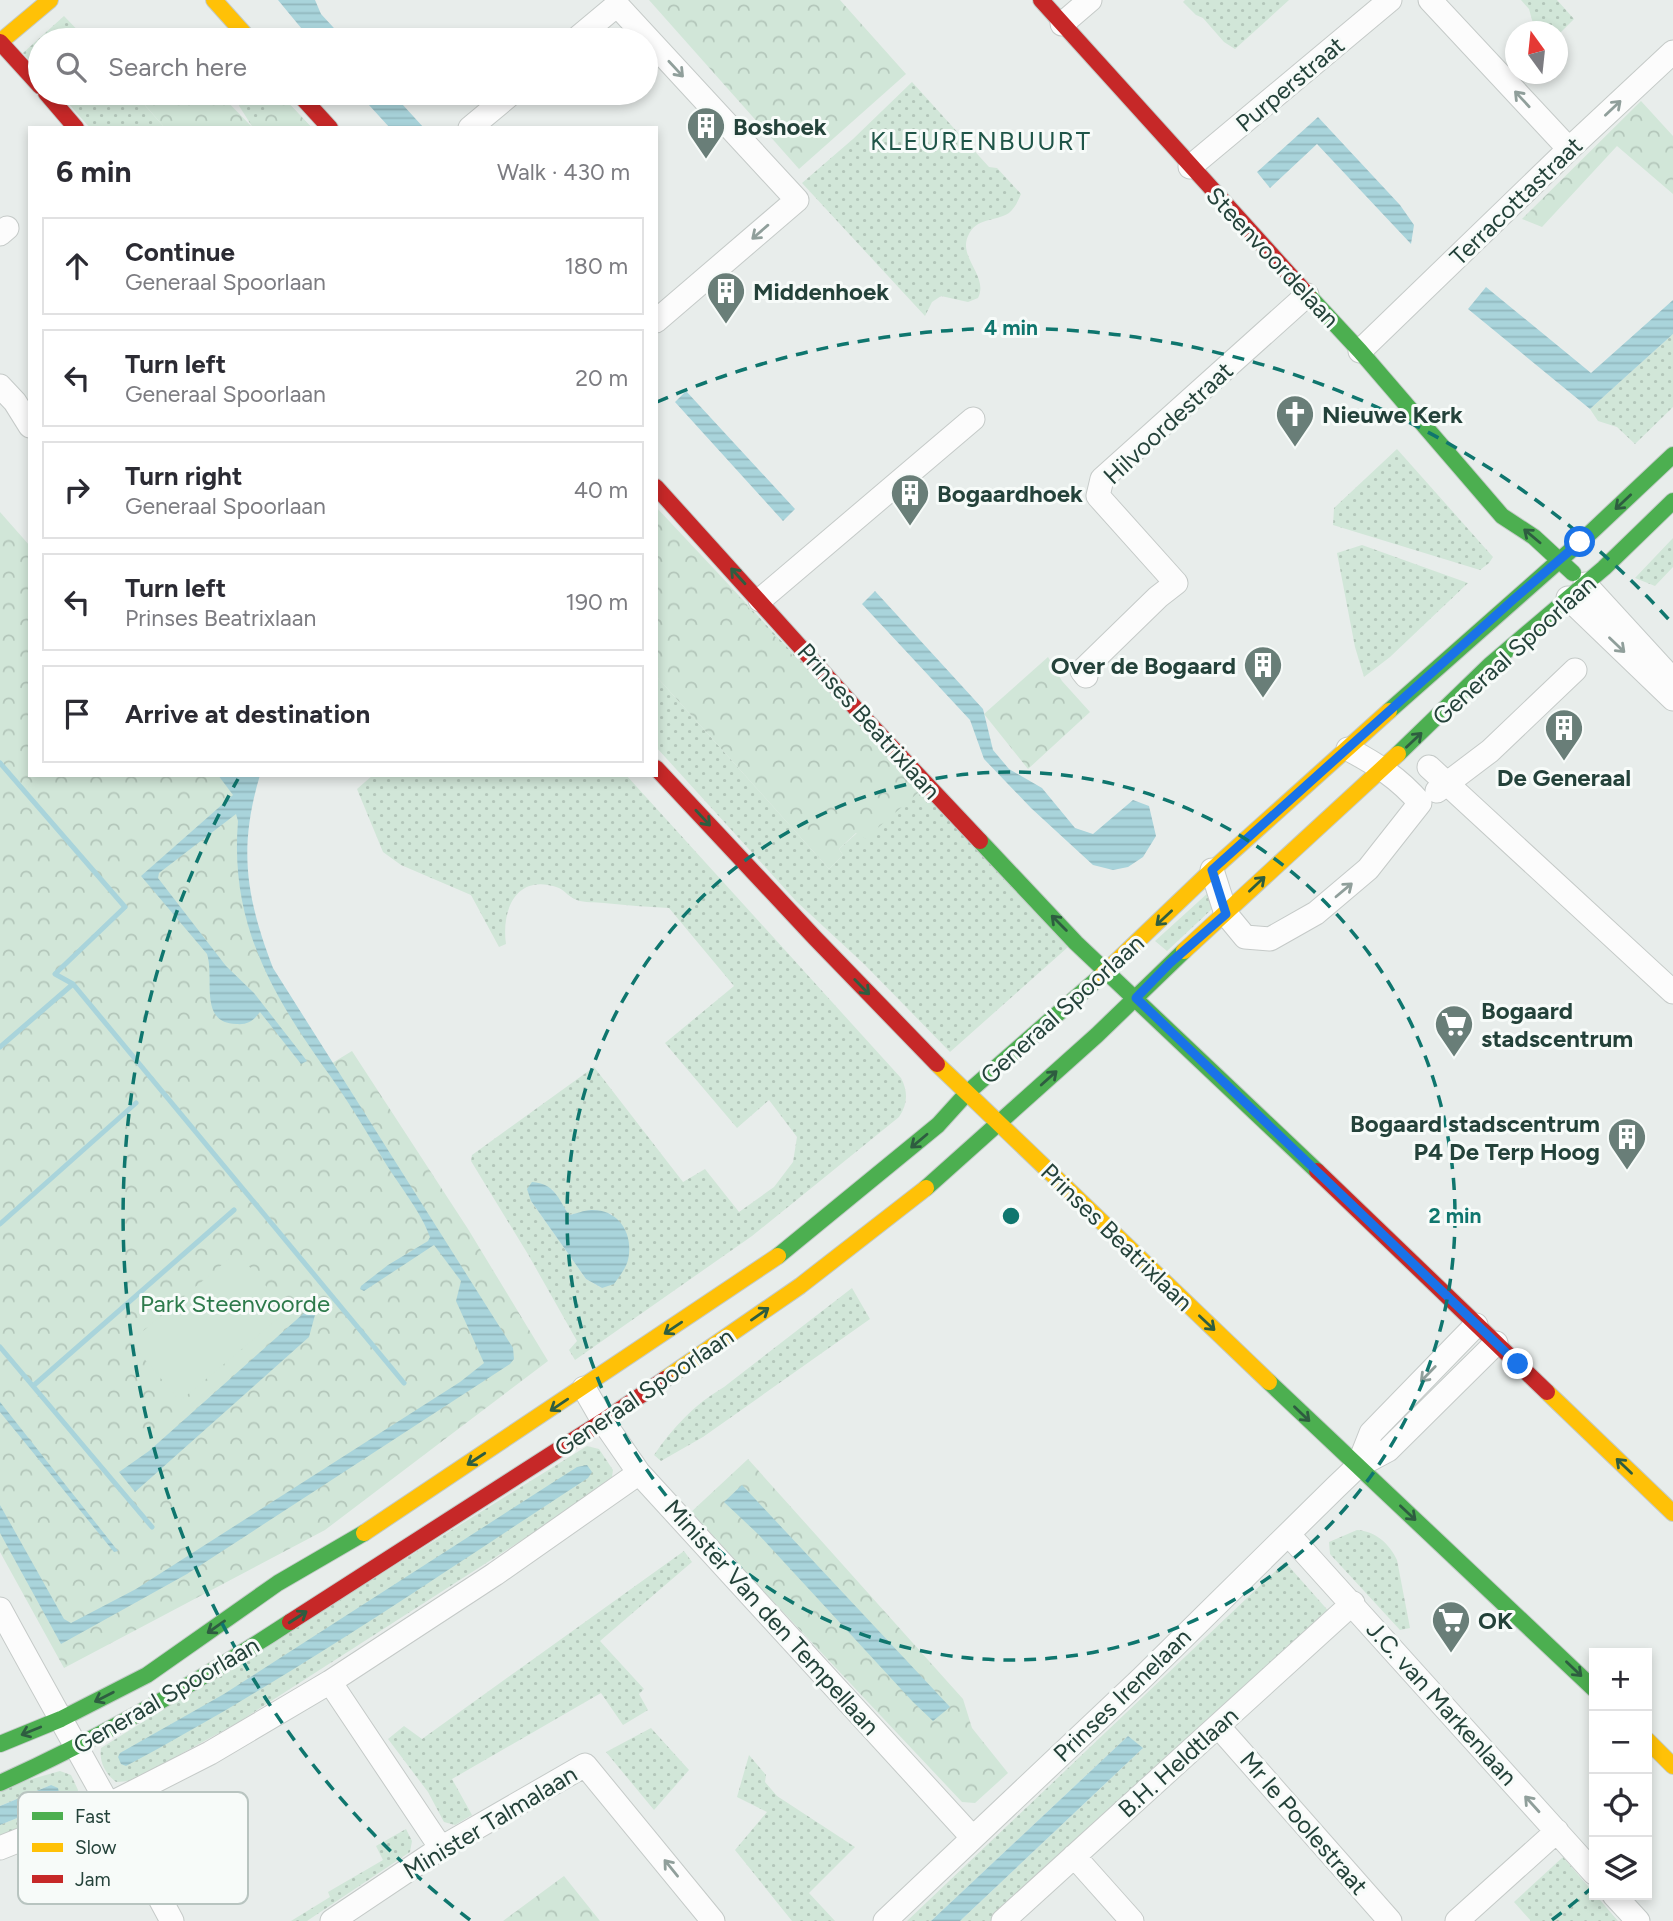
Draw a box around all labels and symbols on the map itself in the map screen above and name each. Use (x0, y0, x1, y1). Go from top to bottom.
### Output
north arrow (1505, 21, 1568, 84)
street label: Purperstraat (1230, 30, 1350, 138)
one-way arrow (668, 60, 684, 78)
one-way arrow (1514, 90, 1530, 108)
one-way arrow (1604, 99, 1621, 116)
building icon: Boshoek (685, 105, 727, 160)
place label: Boshoek (733, 112, 827, 141)
district label: KLEURENBUURT (870, 125, 1092, 157)
street label: Terracottastraat (1444, 131, 1588, 271)
street label: Steenvoordelaan (1200, 181, 1346, 333)
one-way arrow (752, 224, 770, 240)
building icon: Middenhoek (705, 270, 747, 325)
place label: Middenhoek (753, 277, 889, 306)
text: 4 min (984, 315, 1038, 340)
street label: Hilvoordestraat (1097, 356, 1239, 490)
church icon: Nieuwe Kerk (1274, 393, 1316, 448)
place label: Nieuwe Kerk (1322, 400, 1463, 429)
building icon: Bogaardhoek (889, 472, 931, 527)
place label: Bogaardhoek (937, 479, 1083, 508)
one-way arrow (1615, 493, 1632, 510)
route start (1564, 526, 1595, 557)
one-way arrow (1524, 528, 1542, 544)
one-way arrow (730, 567, 746, 585)
street label: Generaal Spoorlaan (1426, 569, 1602, 731)
street label: Prinses Beatrixlaan (791, 637, 947, 805)
one-way arrow (1608, 637, 1625, 654)
building icon: Over de Bogaard (1242, 644, 1284, 699)
place label: Over de Bogaard (1051, 651, 1236, 680)
building icon: De Generaal (1543, 707, 1585, 762)
one-way arrow (1405, 732, 1423, 748)
place label: De Generaal (1497, 763, 1631, 792)
one-way arrow (694, 809, 711, 826)
one-way arrow (1248, 877, 1266, 893)
one-way arrow (1334, 882, 1352, 898)
one-way arrow (1155, 910, 1173, 926)
one-way arrow (1050, 915, 1067, 932)
street label: Generaal Spoorlaan (974, 928, 1150, 1090)
one-way arrow (854, 978, 871, 995)
place label: Bogaard stadscentrum (1481, 996, 1633, 1053)
supermarket icon: Bogaard stadscentrum (1433, 1003, 1475, 1058)
one-way arrow (1040, 1070, 1058, 1086)
place label: Bogaard stadscentrum P4 De Terp Hoog (1350, 1109, 1600, 1166)
building icon: Bogaard stadscentrum P4 De Terp Hoog (1606, 1116, 1648, 1171)
one-way arrow (910, 1133, 928, 1149)
street label: Prinses Beatrixlaan (1035, 1157, 1199, 1317)
text: 2 min (1429, 1203, 1481, 1228)
centre of rings (999, 1204, 1023, 1228)
park label: Park Steenvoorde (140, 1289, 330, 1318)
one-way arrow (750, 1307, 769, 1321)
one-way arrow (1198, 1314, 1215, 1331)
one-way arrow (664, 1320, 683, 1335)
street label: Generaal Spoorlaan (549, 1321, 739, 1463)
route end (1502, 1348, 1533, 1379)
one-way arrow (1420, 1365, 1437, 1382)
one-way arrow (550, 1398, 569, 1412)
one-way arrow (1294, 1405, 1311, 1422)
one-way arrow (467, 1453, 487, 1467)
one-way arrow (1616, 1457, 1633, 1474)
street label: Minister Van den Tempellaan (659, 1493, 885, 1741)
one-way arrow (1399, 1505, 1417, 1521)
supermarket icon: OK (1430, 1599, 1472, 1654)
place label: OK (1478, 1606, 1513, 1635)
one-way arrow (288, 1610, 307, 1624)
street label: J.C. van Markenlaan (1361, 1615, 1523, 1791)
one-way arrow (207, 1620, 226, 1634)
street label: Prinses Irenelaan (1047, 1622, 1197, 1768)
street label: Generaal Spoorlaan (68, 1630, 264, 1760)
one-way arrow (1565, 1660, 1582, 1677)
one-way arrow (94, 1691, 115, 1705)
street label: B.H. Heldtlaan (1112, 1701, 1244, 1823)
one-way arrow (20, 1726, 42, 1739)
street label: Mr le Poolestraat (1234, 1745, 1374, 1901)
street label: Minister Talmalaan (398, 1759, 582, 1885)
legend (18, 1792, 248, 1904)
one-way arrow (1524, 1795, 1540, 1813)
text: Fast (75, 1805, 111, 1828)
text: Slow (75, 1836, 117, 1859)
one-way arrow (663, 1859, 678, 1877)
text: Jam (75, 1868, 111, 1891)

